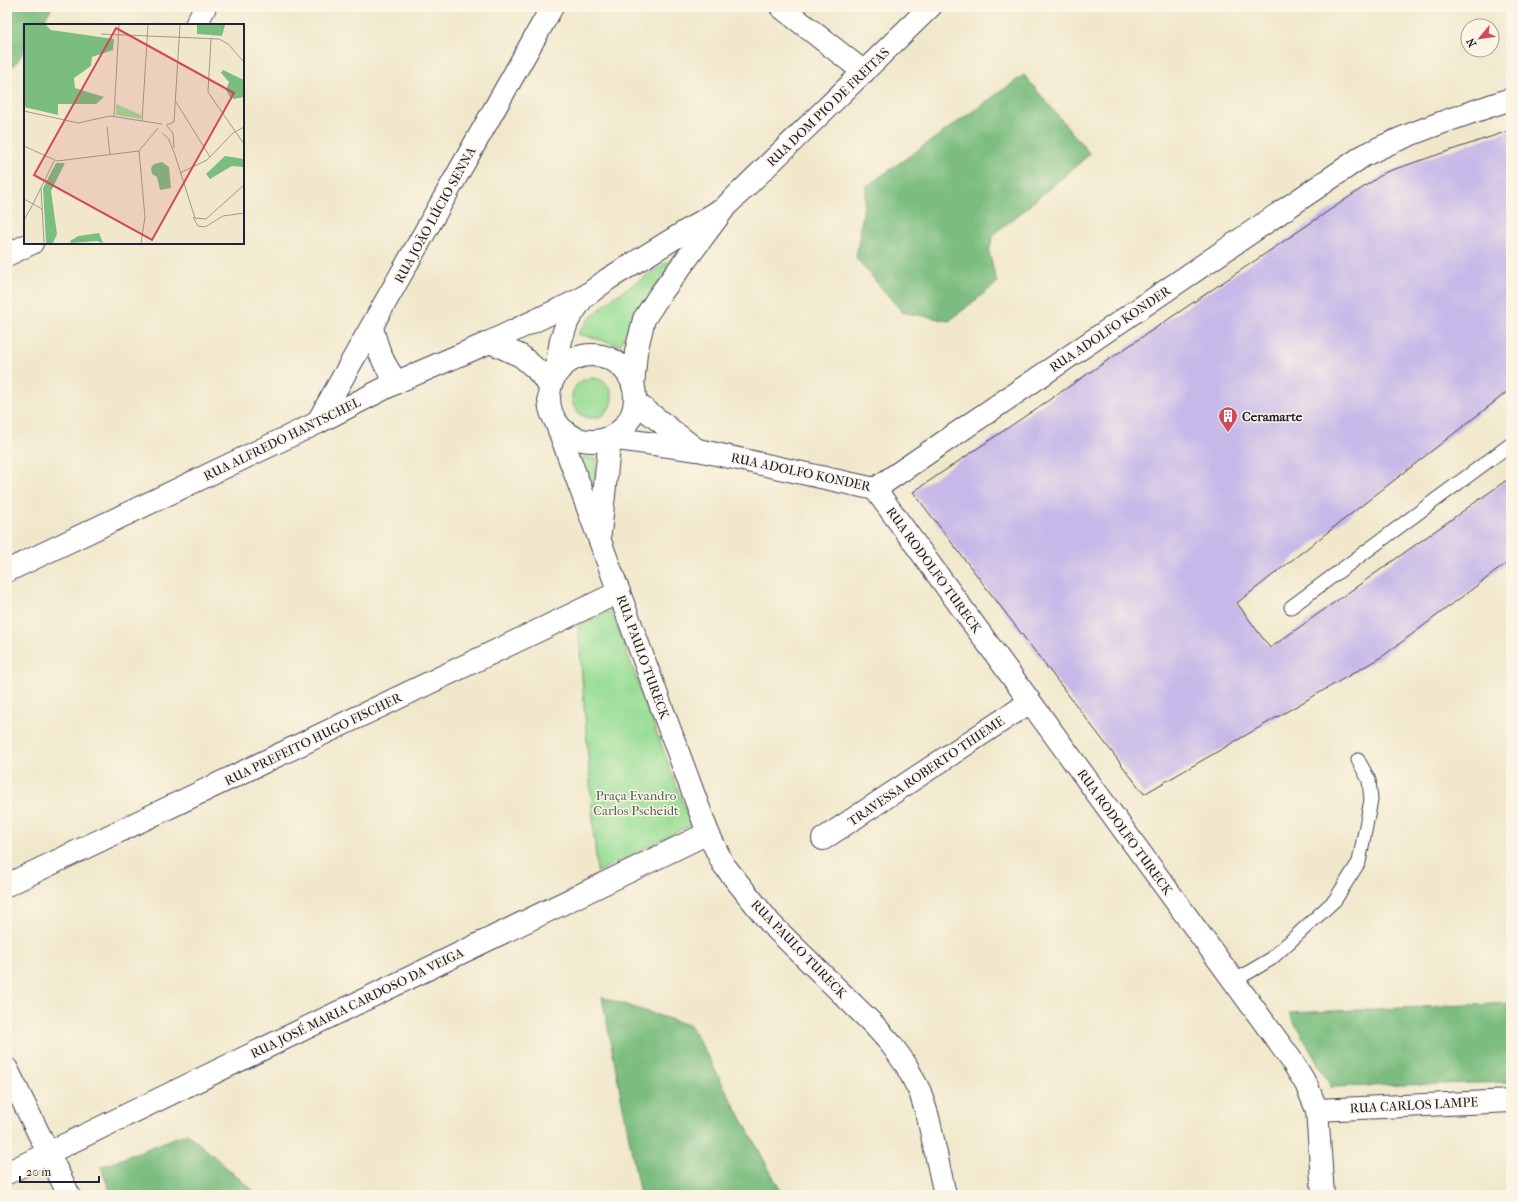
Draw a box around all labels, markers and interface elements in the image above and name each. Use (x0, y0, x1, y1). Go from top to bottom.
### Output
north arrow (1460, 18, 1500, 58)
inset map (24, 24, 244, 244)
text: N (1464, 35, 1479, 49)
street label: RUA DOM PIO DE FREITAS (764, 44, 892, 169)
street label: RUA JOÃO LÚCIO SENNA (391, 144, 479, 286)
street label: RUA ADOLFO KONDER (1047, 283, 1174, 375)
street label: RUA ALFREDO HANTSCHEL (201, 394, 363, 484)
building icon: Ceramarte (1217, 405, 1239, 433)
place label: Ceramarte (1242, 409, 1303, 424)
street label: RUA ADOLFO KONDER (730, 450, 873, 494)
street label: RUA RODOLFO TURECK (883, 504, 985, 636)
street label: RUA PAULO TURECK (614, 593, 673, 722)
street label: RUA PREFEITO HUGO FISCHER (222, 689, 404, 788)
street label: TRAVESSA ROBERTO THIEME (845, 713, 1007, 829)
street label: RUA RODOLFO TURECK (1074, 766, 1176, 898)
park label: Praça Evandro Carlos Pscheidt (593, 788, 679, 818)
street label: RUA PAULO TURECK (748, 897, 850, 1002)
street label: RUA JOSÉ MARIA CARDOSO DA VEIGA (248, 944, 467, 1061)
street label: RUA CARLOS LAMPE (1349, 1094, 1479, 1116)
scale bar (20, 1158, 99, 1184)
text: 20 m (26, 1165, 51, 1179)

